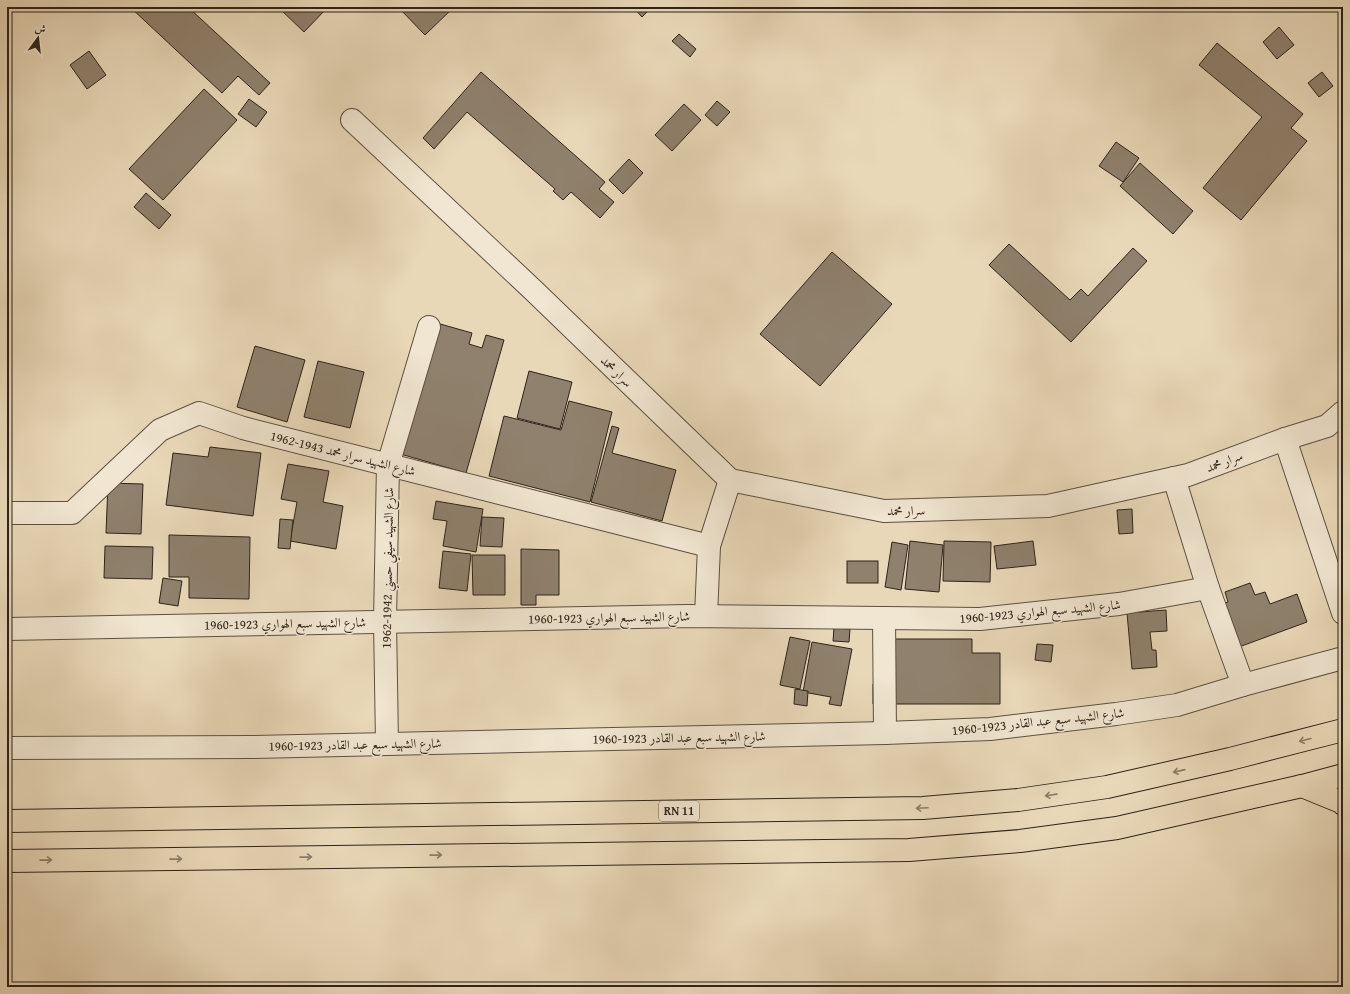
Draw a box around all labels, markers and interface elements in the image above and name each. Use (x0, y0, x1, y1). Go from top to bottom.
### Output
north arrow (18, 18, 58, 58)
text: ش (33, 19, 48, 38)
street label: سرار محمد (596, 351, 637, 391)
street label: شارع الشهيد سرار محمد 1943-1962 (268, 426, 418, 483)
street label: سرار محمد (1203, 446, 1245, 477)
street label: شارع الشهيد سيفي حسني 1942-1962 (377, 487, 402, 649)
street label: سرار محمد (887, 501, 925, 520)
street label: شارع الشهيد سبع الهواري 1923-1960 (958, 595, 1122, 631)
street label: شارع الشهيد سبع الهواري 1923-1960 (528, 607, 690, 631)
street label: شارع الشهيد سبع الهواري 1923-1960 (204, 613, 366, 637)
street label: شارع الشهيد سبع عبد القادر 1923-1960 (951, 703, 1126, 743)
street label: شارع الشهيد سبع عبد القادر 1923-1960 (592, 726, 766, 752)
street label: شارع الشهيد سبع عبد القادر 1923-1960 (268, 733, 442, 759)
one-way arrow (1299, 737, 1312, 744)
one-way arrow (1173, 767, 1186, 775)
one-way arrow (1045, 791, 1058, 799)
road number: RN 11 (659, 801, 699, 821)
one-way arrow (916, 804, 929, 811)
one-way arrow (429, 852, 442, 859)
one-way arrow (299, 853, 312, 861)
one-way arrow (169, 855, 182, 863)
one-way arrow (39, 856, 52, 864)

